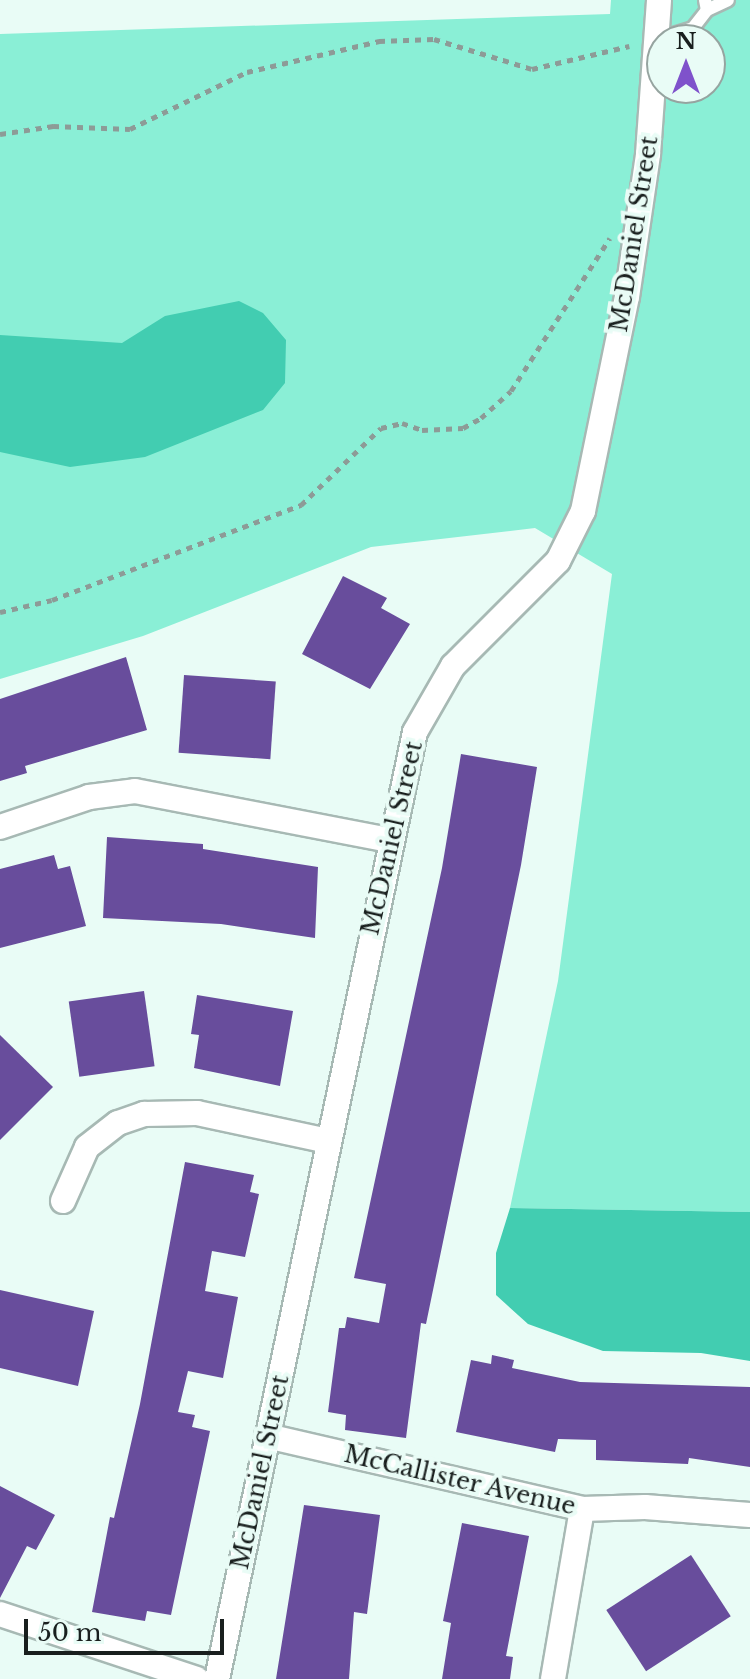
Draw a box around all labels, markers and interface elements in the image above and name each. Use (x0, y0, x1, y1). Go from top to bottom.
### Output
north arrow (646, 24, 726, 104)
text: N (676, 28, 696, 55)
street label: McDaniel Street (604, 134, 664, 334)
street label: McDaniel Street (356, 738, 428, 938)
street label: McDaniel Street (225, 1372, 295, 1572)
street label: McCallister Avenue (341, 1439, 579, 1521)
scale bar (28, 1603, 228, 1653)
text: 50 m (38, 1618, 101, 1647)

